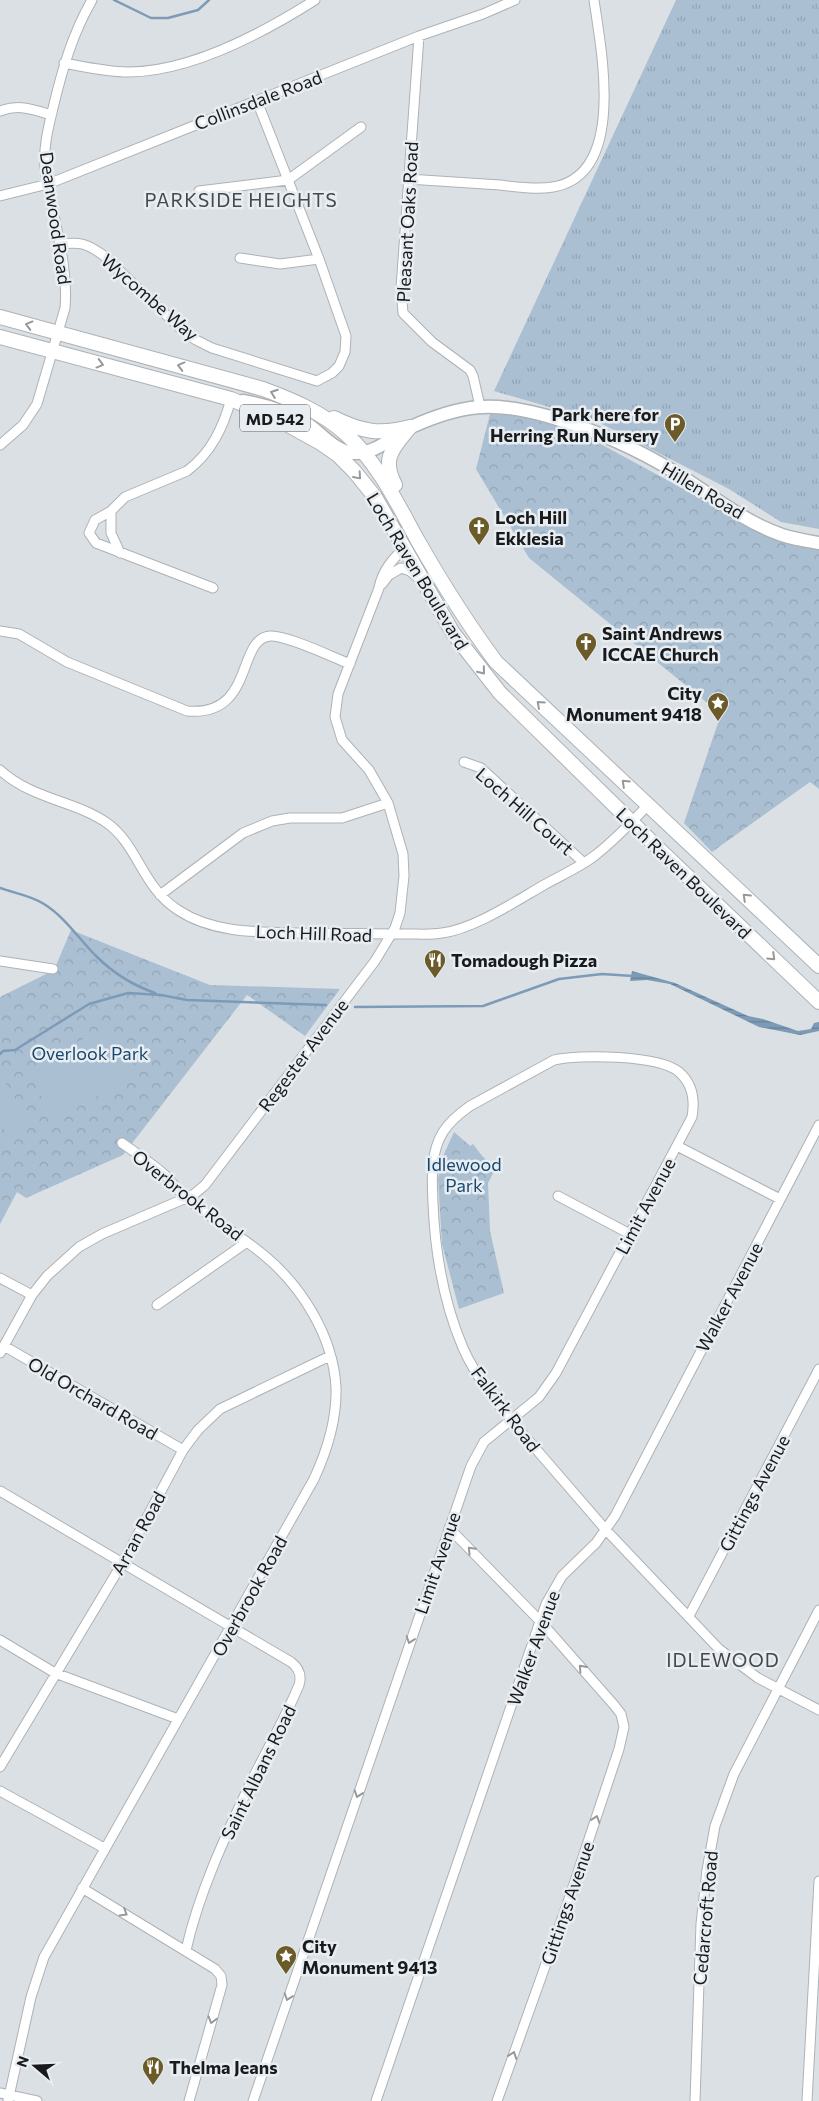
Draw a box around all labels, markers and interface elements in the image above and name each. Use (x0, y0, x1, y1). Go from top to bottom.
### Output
street label: Collinsdale Road (191, 66, 325, 134)
street label: Pleasant Oaks Road (392, 141, 422, 303)
street label: Deanwood Road (36, 150, 76, 286)
district label: PARKSIDE HEIGHTS (144, 188, 338, 211)
street label: Wycombe Way (97, 249, 203, 345)
one-way arrow (26, 321, 34, 331)
one-way arrow (96, 358, 104, 369)
one-way arrow (176, 361, 185, 372)
one-way arrow (270, 389, 279, 399)
place label: Park here for Herring Run Nursery (490, 403, 660, 446)
road number: MD 542 (240, 404, 310, 432)
parking icon: Park here for Herring Run Nursery (663, 412, 687, 443)
street label: Hillen Road (658, 457, 748, 523)
one-way arrow (352, 470, 361, 479)
street label: Loch Raven Boulevard (362, 489, 474, 653)
place label: Loch Hill Ekklesia (495, 506, 567, 549)
church icon: Loch Hill Ekklesia (467, 515, 491, 546)
place label: Saint Andrews ICCAE Church (602, 622, 722, 665)
church icon: Saint Andrews ICCAE Church (574, 631, 598, 662)
one-way arrow (476, 665, 484, 674)
place label: City Monument 9418 (566, 682, 702, 725)
place icon: City Monument 9418 (706, 691, 730, 722)
one-way arrow (537, 701, 546, 710)
street label: Loch Hill Court (472, 763, 578, 859)
one-way arrow (622, 780, 631, 789)
street label: Loch Raven Boulevard (612, 803, 756, 943)
one-way arrow (742, 894, 751, 903)
street label: Loch Hill Road (255, 920, 373, 946)
restaurant icon: Tomadough Pizza (423, 948, 447, 979)
place label: Tomadough Pizza (451, 949, 597, 971)
one-way arrow (766, 951, 775, 960)
street label: Regester Avenue (253, 994, 353, 1116)
park label: Overlook Park (31, 1042, 149, 1064)
street label: Overbrook Road (128, 1145, 248, 1245)
park label: Idlewood Park (426, 1153, 502, 1196)
street label: Limit Avenue (610, 1154, 680, 1258)
street label: Walker Avenue (691, 1238, 767, 1356)
street label: Old Orchard Road (24, 1352, 162, 1444)
street label: Falkirk Road (467, 1362, 545, 1456)
street label: Gittings Avenue (714, 1431, 794, 1555)
street label: Arran Road (106, 1488, 170, 1578)
street label: Limit Avenue (409, 1509, 465, 1617)
street label: Overbrook Road (207, 1532, 291, 1660)
one-way arrow (468, 1546, 477, 1555)
street label: Walker Avenue (502, 1587, 564, 1709)
one-way arrow (406, 1635, 416, 1644)
district label: IDLEWOOD (666, 1648, 780, 1671)
one-way arrow (579, 1665, 588, 1674)
street label: Saint Albans Road (216, 1701, 300, 1843)
one-way arrow (354, 1789, 364, 1797)
one-way arrow (590, 1816, 600, 1824)
street label: Gittings Avenue (536, 1838, 598, 1968)
street label: Cedarcroft Road (688, 1850, 722, 1986)
one-way arrow (118, 1906, 127, 1916)
place label: City Monument 9413 (302, 1935, 438, 1978)
place icon: City Monument 9413 (274, 1944, 298, 1975)
one-way arrow (284, 1992, 294, 2001)
one-way arrow (208, 2016, 218, 2024)
north arrow (10, 2041, 60, 2091)
one-way arrow (507, 2051, 517, 2060)
text: N (12, 2054, 32, 2069)
restaurant icon: Thelma Jeans (141, 2055, 165, 2086)
place label: Thelma Jeans (169, 2056, 278, 2078)

